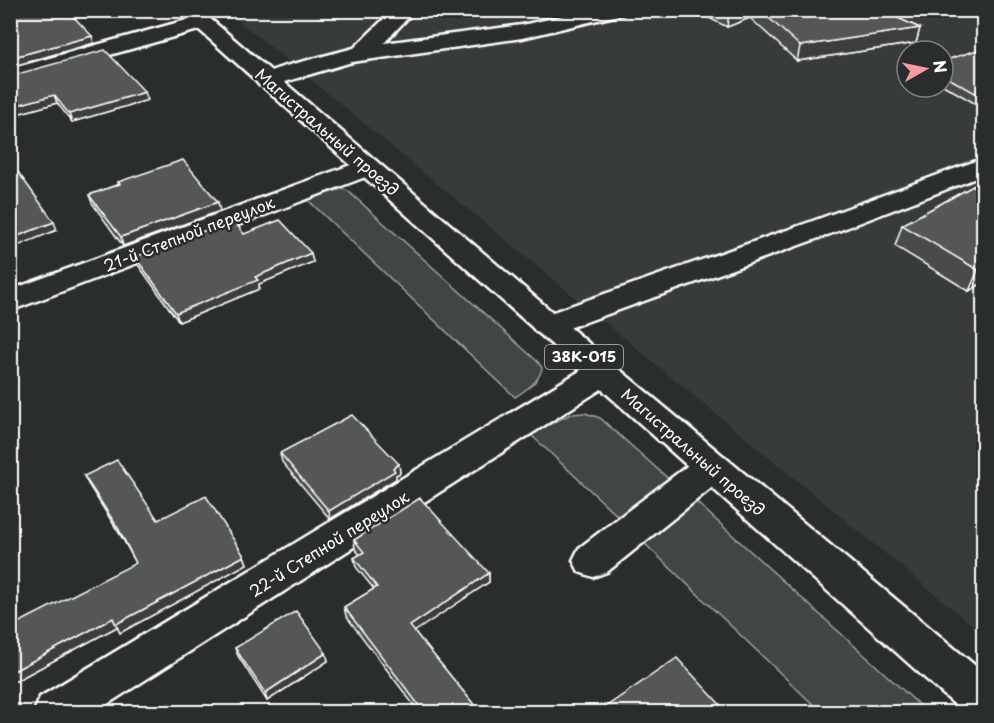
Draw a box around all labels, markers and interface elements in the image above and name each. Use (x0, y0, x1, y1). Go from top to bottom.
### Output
north arrow (895, 39, 955, 99)
text: N (928, 58, 954, 75)
street label: Магистральный проезд (250, 62, 405, 201)
street label: 21-й Степной переулок (100, 189, 278, 277)
road number: 38К-015 (545, 345, 623, 369)
street label: Магистральный проезд (616, 382, 771, 521)
street label: 22-й Степной переулок (244, 484, 413, 602)

